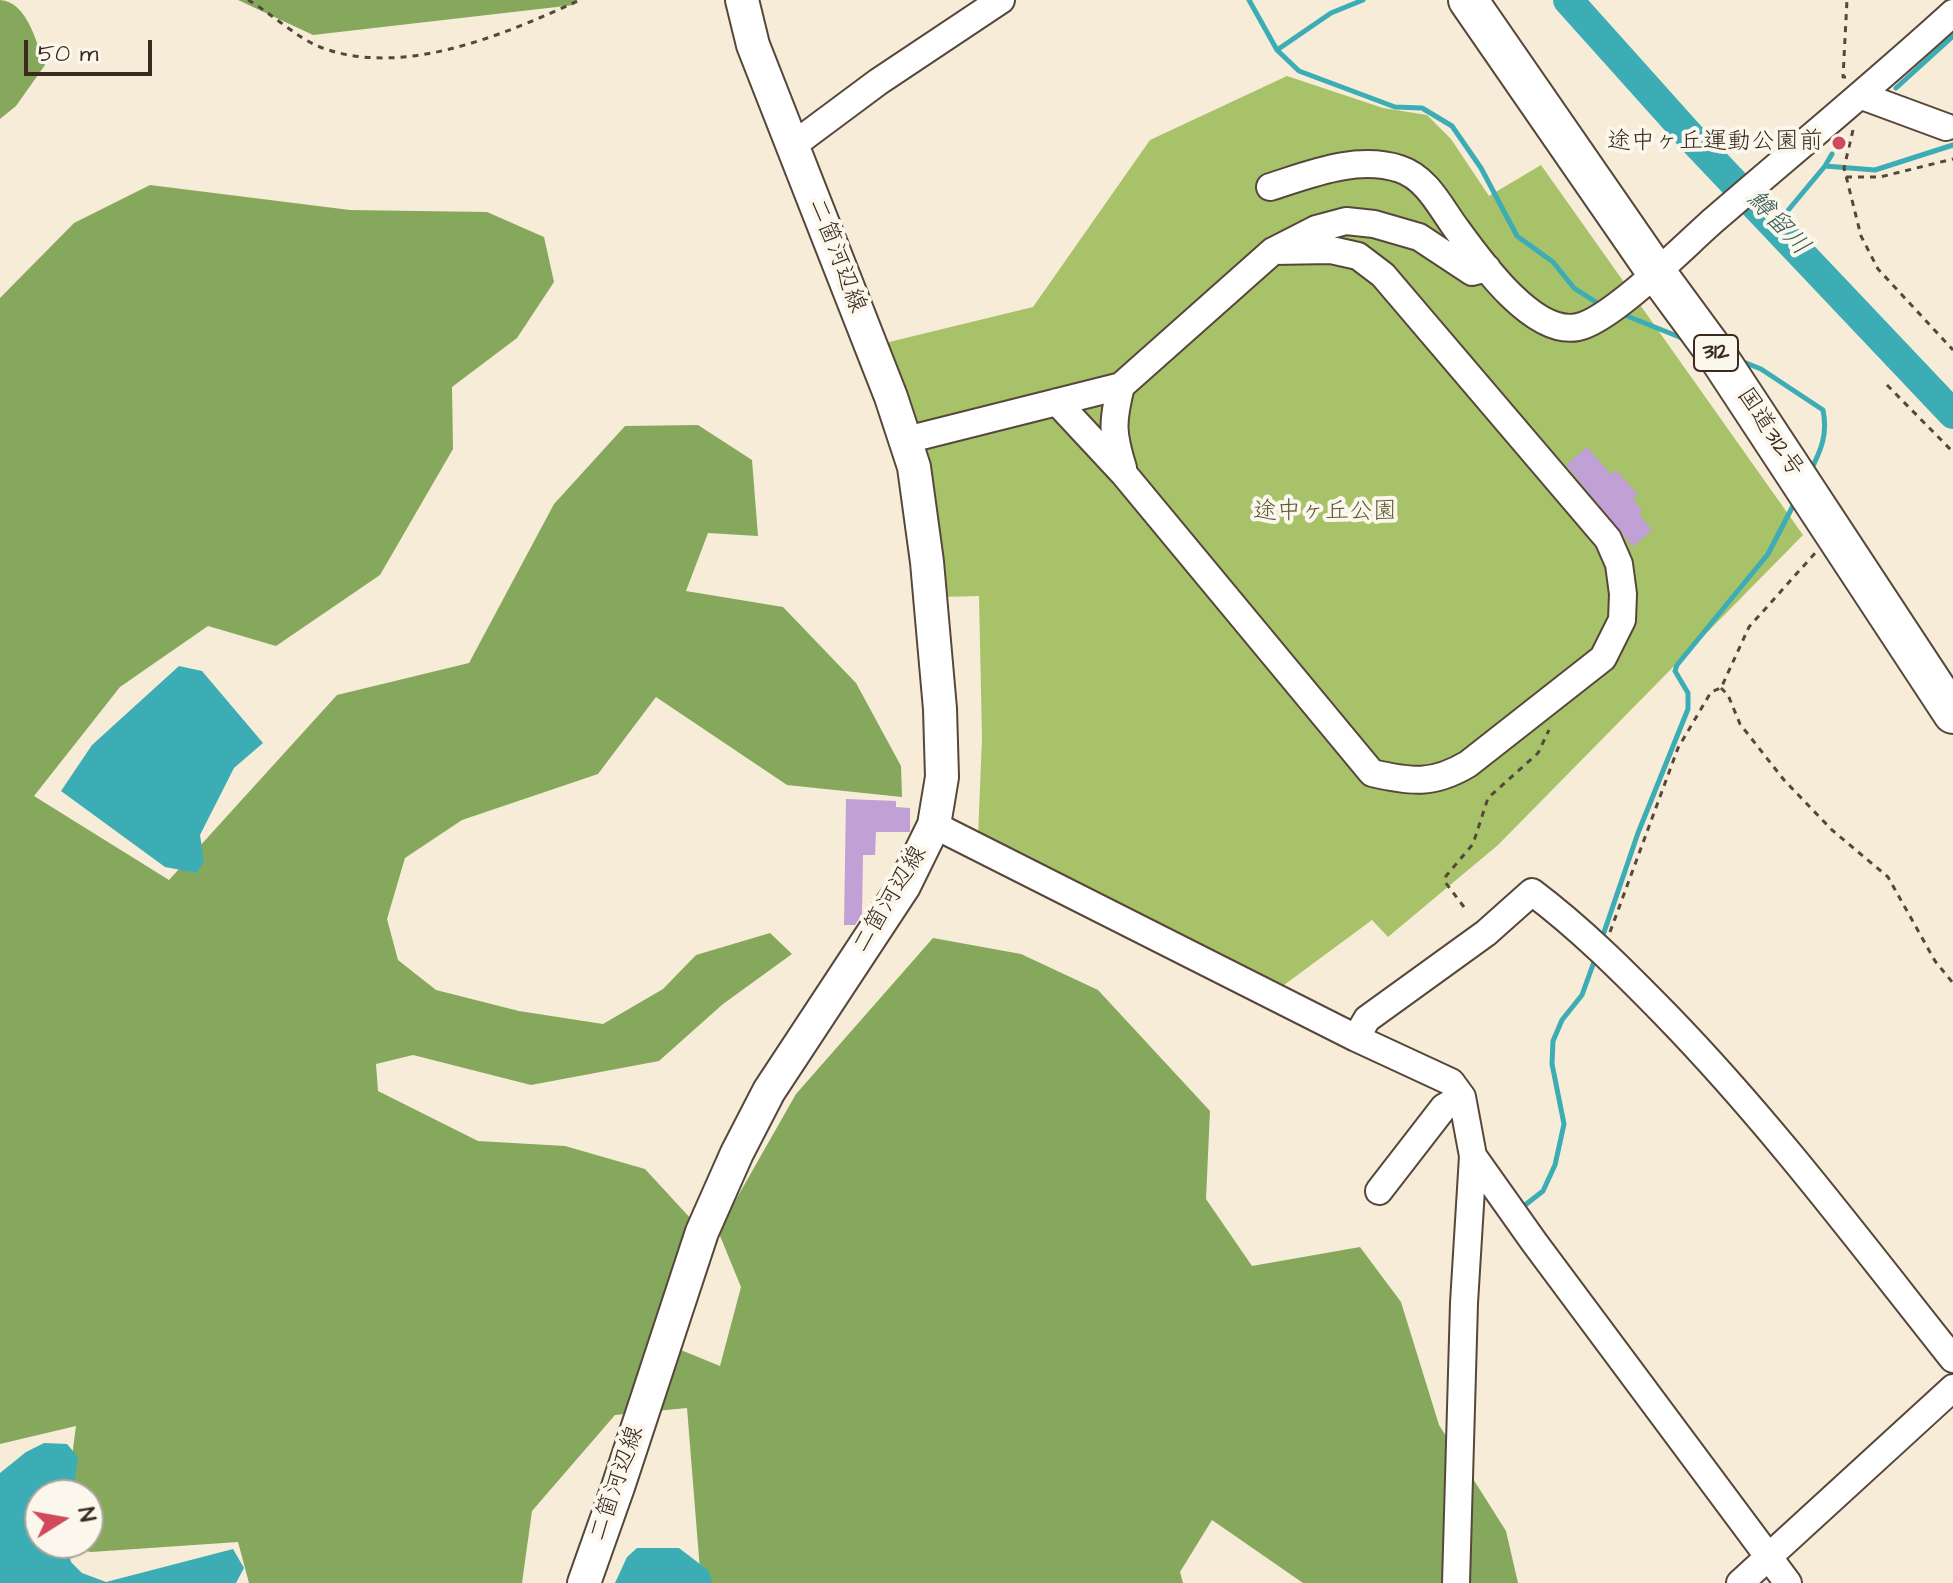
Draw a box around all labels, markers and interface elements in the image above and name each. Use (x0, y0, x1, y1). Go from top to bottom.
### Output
scale bar (28, 24, 156, 74)
text: 50 m (38, 37, 98, 71)
place label: 途中ヶ丘運動公園前 (1607, 129, 1823, 157)
marker: 途中ヶ丘運動公園前 (1830, 134, 1848, 152)
water label: 鱒留川 (1739, 185, 1815, 263)
street label: 二箇河辺線 (801, 195, 871, 317)
road number: 312 (1694, 335, 1738, 371)
street label: 国道312号 (1729, 383, 1809, 483)
park label: 途中ヶ丘公園 (1253, 499, 1397, 527)
street label: 二箇河辺線 (848, 841, 934, 959)
street label: 二箇河辺線 (585, 1423, 651, 1545)
north arrow (24, 1479, 104, 1559)
text: N (70, 1505, 103, 1524)

